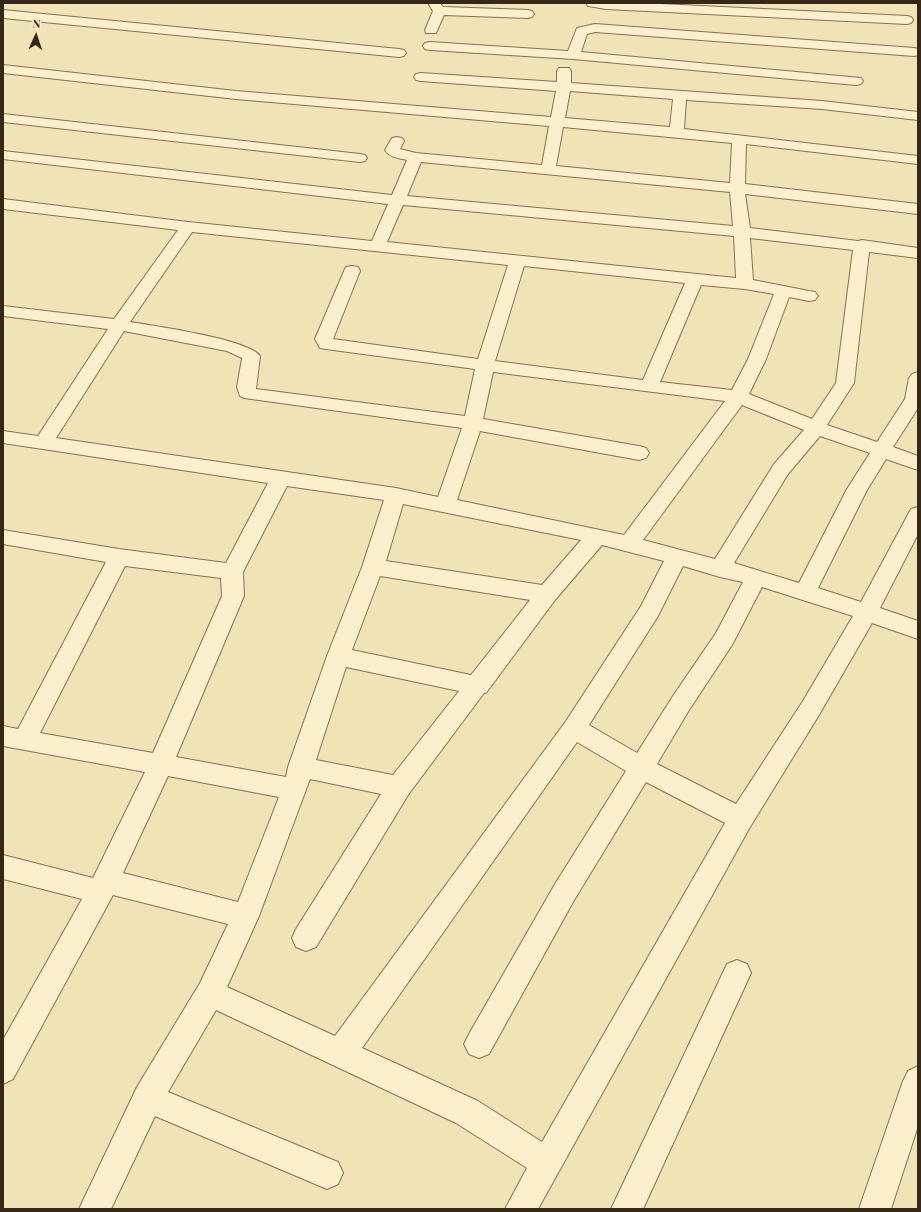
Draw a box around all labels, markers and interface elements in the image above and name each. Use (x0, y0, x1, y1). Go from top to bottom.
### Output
north arrow (16, 16, 56, 56)
text: N (32, 16, 41, 31)

